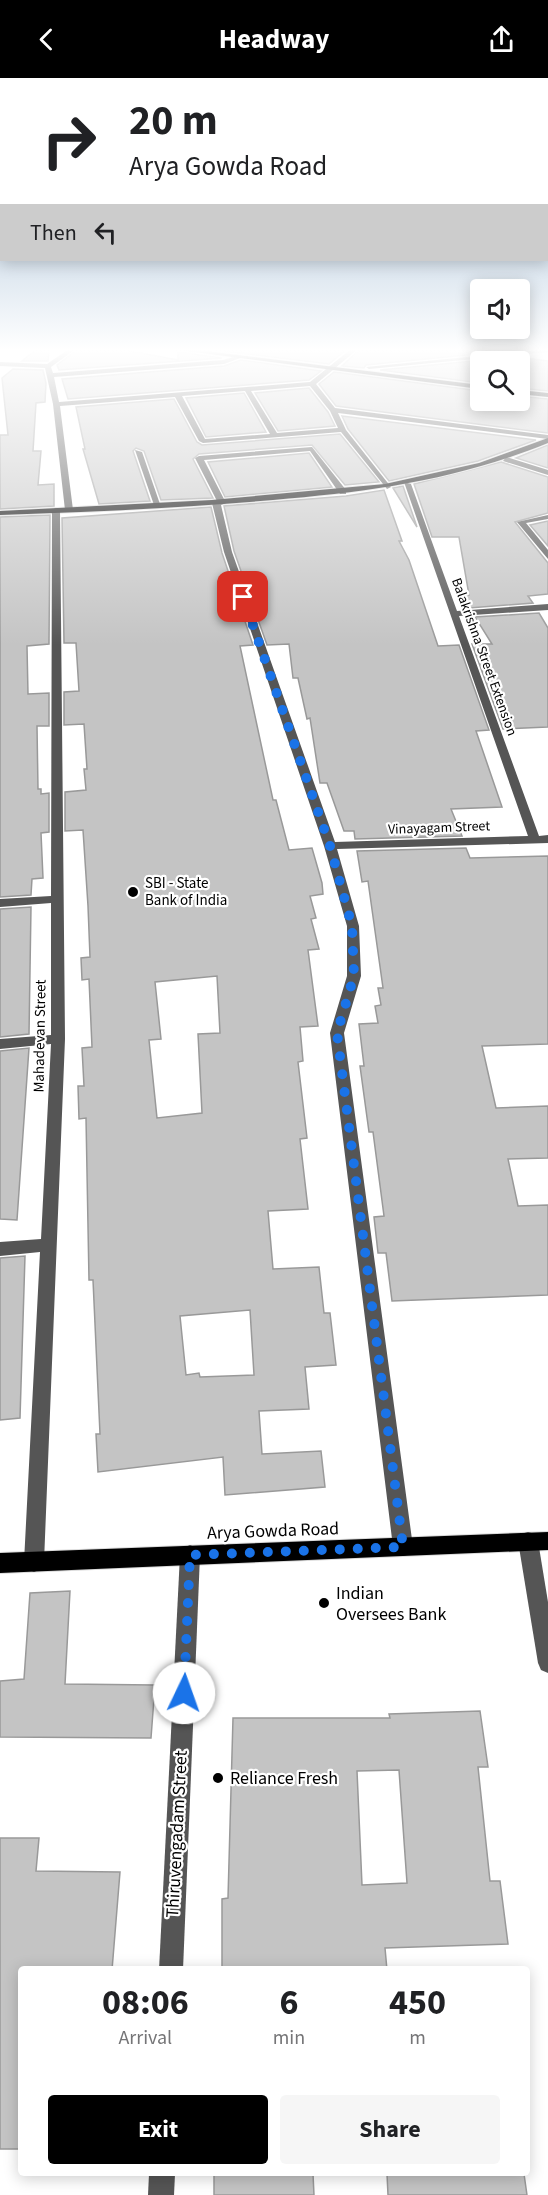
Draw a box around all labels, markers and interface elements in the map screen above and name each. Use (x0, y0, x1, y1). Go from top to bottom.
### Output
text: Headway (219, 20, 329, 59)
icon: back (30, 23, 63, 56)
icon: share (485, 23, 518, 56)
text: 20 m (129, 91, 218, 151)
icon: right (30, 102, 108, 180)
text: Arya Gowda Road (129, 147, 327, 186)
icon: left (89, 216, 122, 249)
text: Then (30, 217, 77, 249)
map controls (470, 279, 530, 411)
button: sound (470, 279, 530, 339)
button: search (470, 351, 530, 411)
pin (217, 571, 268, 622)
street label: Balakrishna Street Extension (446, 575, 522, 739)
icon: arrive (226, 580, 259, 613)
street label: Vinayagam Street (388, 816, 491, 840)
place label: SBI - State Bank of India (145, 873, 227, 911)
marker: SBI - State Bank of India (126, 885, 140, 899)
street label: Mahadevan Street (29, 979, 51, 1093)
street label: Arya Gowda Road (207, 1516, 339, 1546)
place label: Indian Oversees Bank (336, 1581, 446, 1627)
marker: Indian Oversees Bank (317, 1596, 331, 1610)
position arrow (152, 1661, 216, 1725)
street label: Thiruvengadam Street (160, 1750, 194, 1918)
place label: Reliance Fresh (230, 1766, 338, 1791)
marker: Reliance Fresh (211, 1771, 225, 1785)
text: 08:06 (102, 1977, 189, 2028)
text: 6 (279, 1977, 298, 2028)
text: 450 (389, 1977, 446, 2028)
text: Arrival (118, 2024, 172, 2052)
text: min (273, 2024, 305, 2052)
text: m (409, 2024, 426, 2052)
button: Exit (48, 2095, 268, 2164)
button: Share (280, 2095, 500, 2164)

